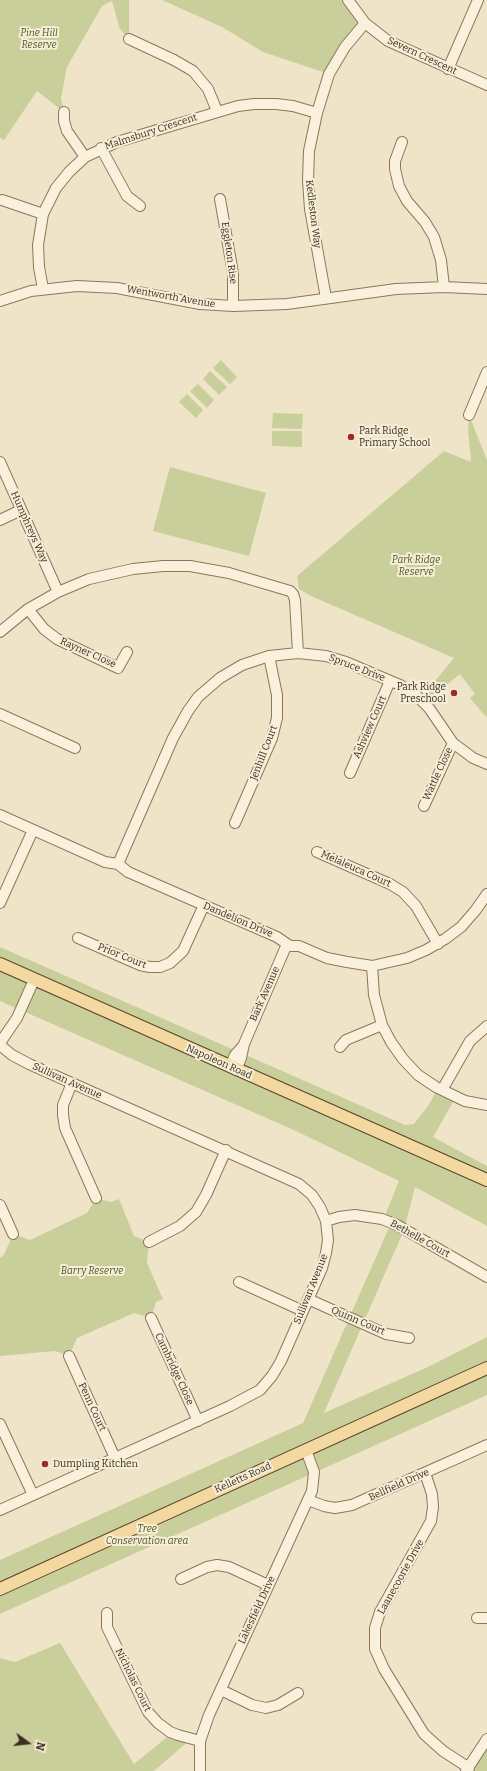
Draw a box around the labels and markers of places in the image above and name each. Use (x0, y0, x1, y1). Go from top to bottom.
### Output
place label: Park Ridge Primary School (359, 425, 430, 448)
marker: Park Ridge Primary School (346, 432, 356, 442)
place label: Park Ridge Preschool (397, 681, 446, 704)
marker: Park Ridge Preschool (449, 688, 459, 698)
place label: Dumpling Kitchen (53, 1458, 138, 1470)
marker: Dumpling Kitchen (40, 1459, 50, 1469)

